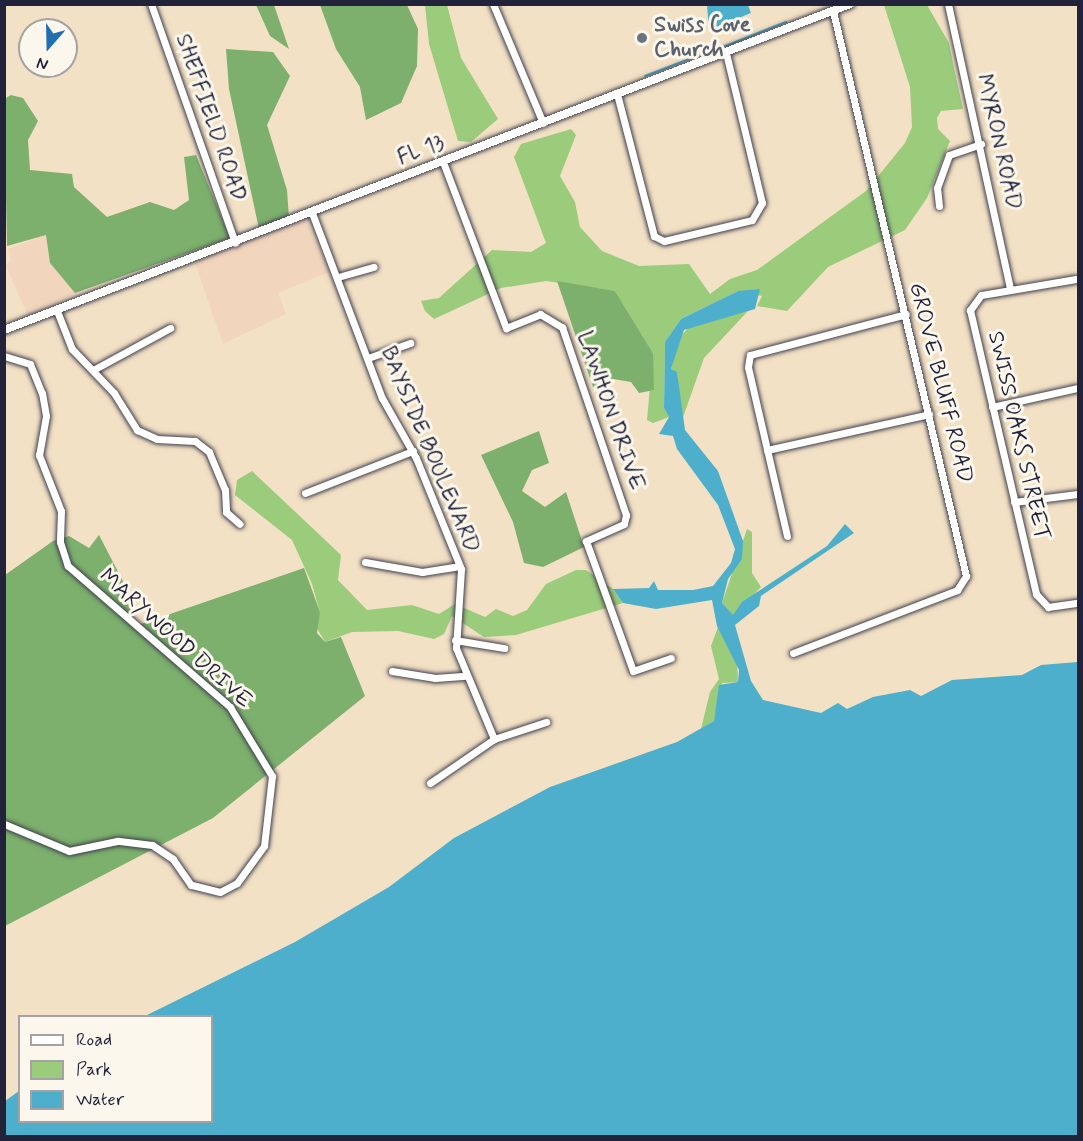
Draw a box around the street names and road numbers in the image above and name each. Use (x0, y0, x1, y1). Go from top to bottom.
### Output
street label: SHEFFIELD ROAD (169, 31, 251, 205)
street label: MYRON ROAD (970, 72, 1026, 212)
street label: FL 13 (394, 130, 448, 172)
street label: GROVE BLUFF ROAD (902, 280, 978, 486)
street label: LAWHON DRIVE (570, 328, 650, 494)
street label: SWISS OAKS STREET (981, 328, 1055, 544)
street label: BAYSIDE BOULEVARD (374, 343, 484, 557)
street label: MARYWOOD DRIVE (93, 563, 257, 715)

